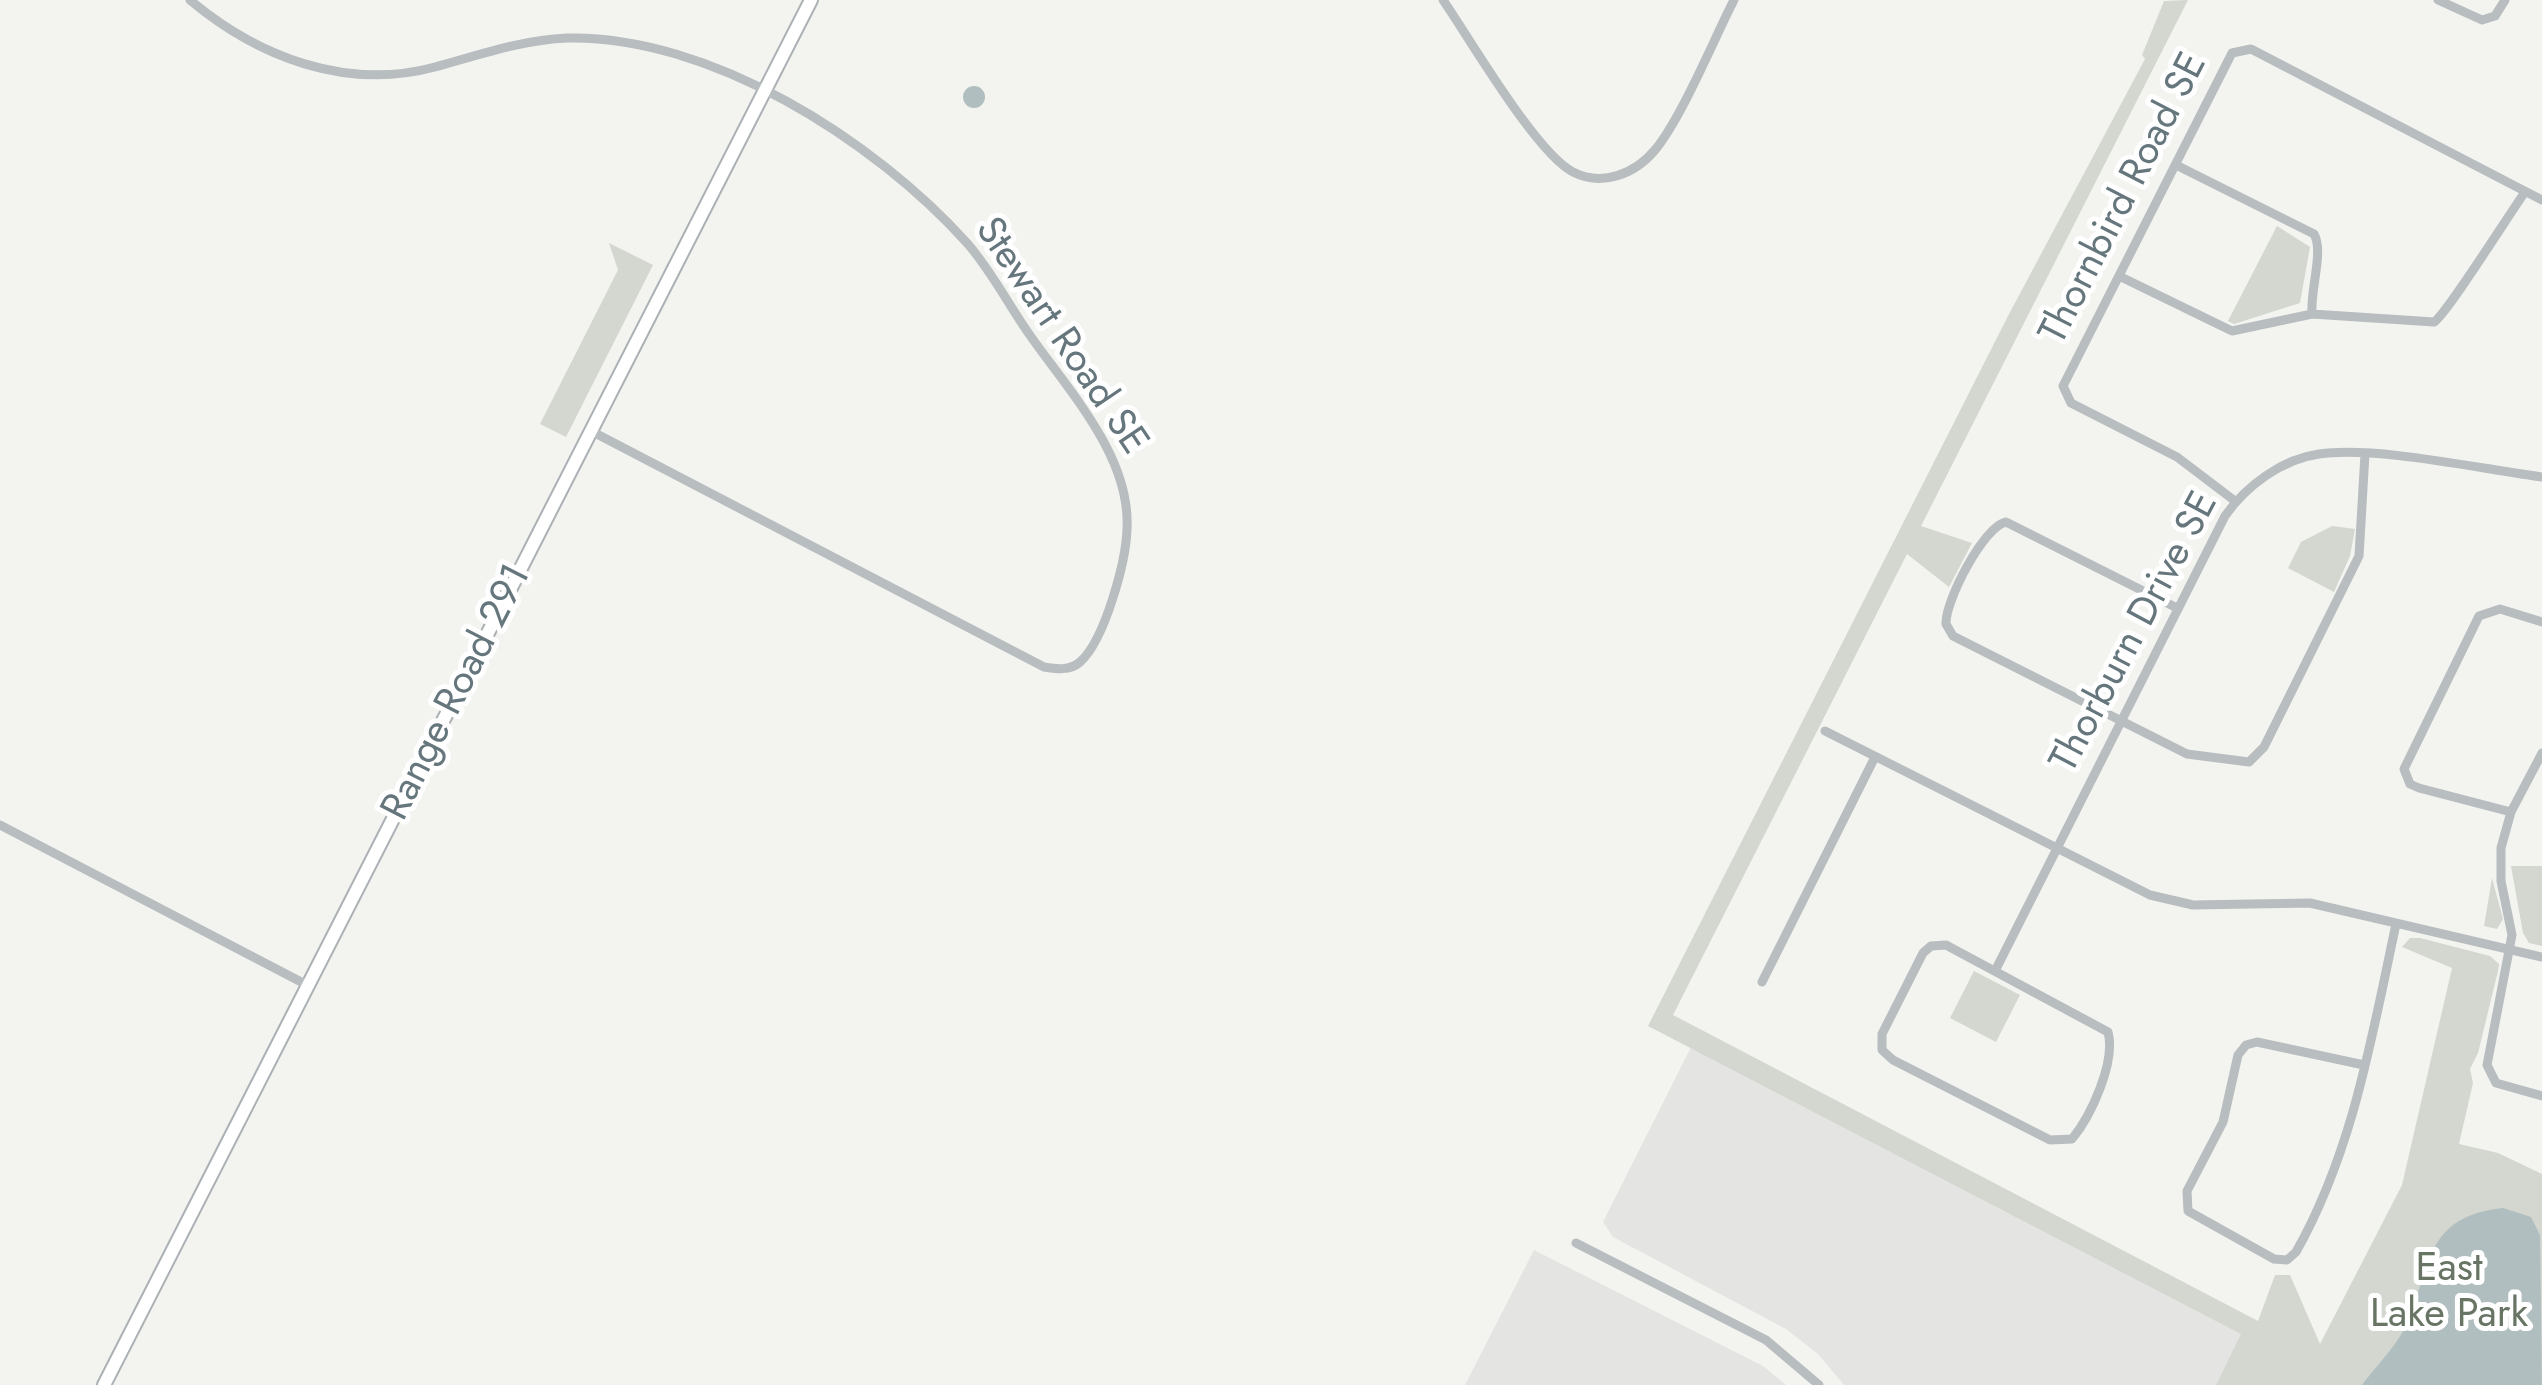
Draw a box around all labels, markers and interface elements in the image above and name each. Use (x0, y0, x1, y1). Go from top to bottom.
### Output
street label: Thornbird Road SE (2031, 46, 2219, 352)
street label: Stewart Road SE (963, 209, 1157, 465)
street label: Thorburn Drive SE (2042, 485, 2230, 781)
street label: Range Road 291 (373, 557, 543, 829)
park label: East Lake Park (2370, 1246, 2528, 1340)

